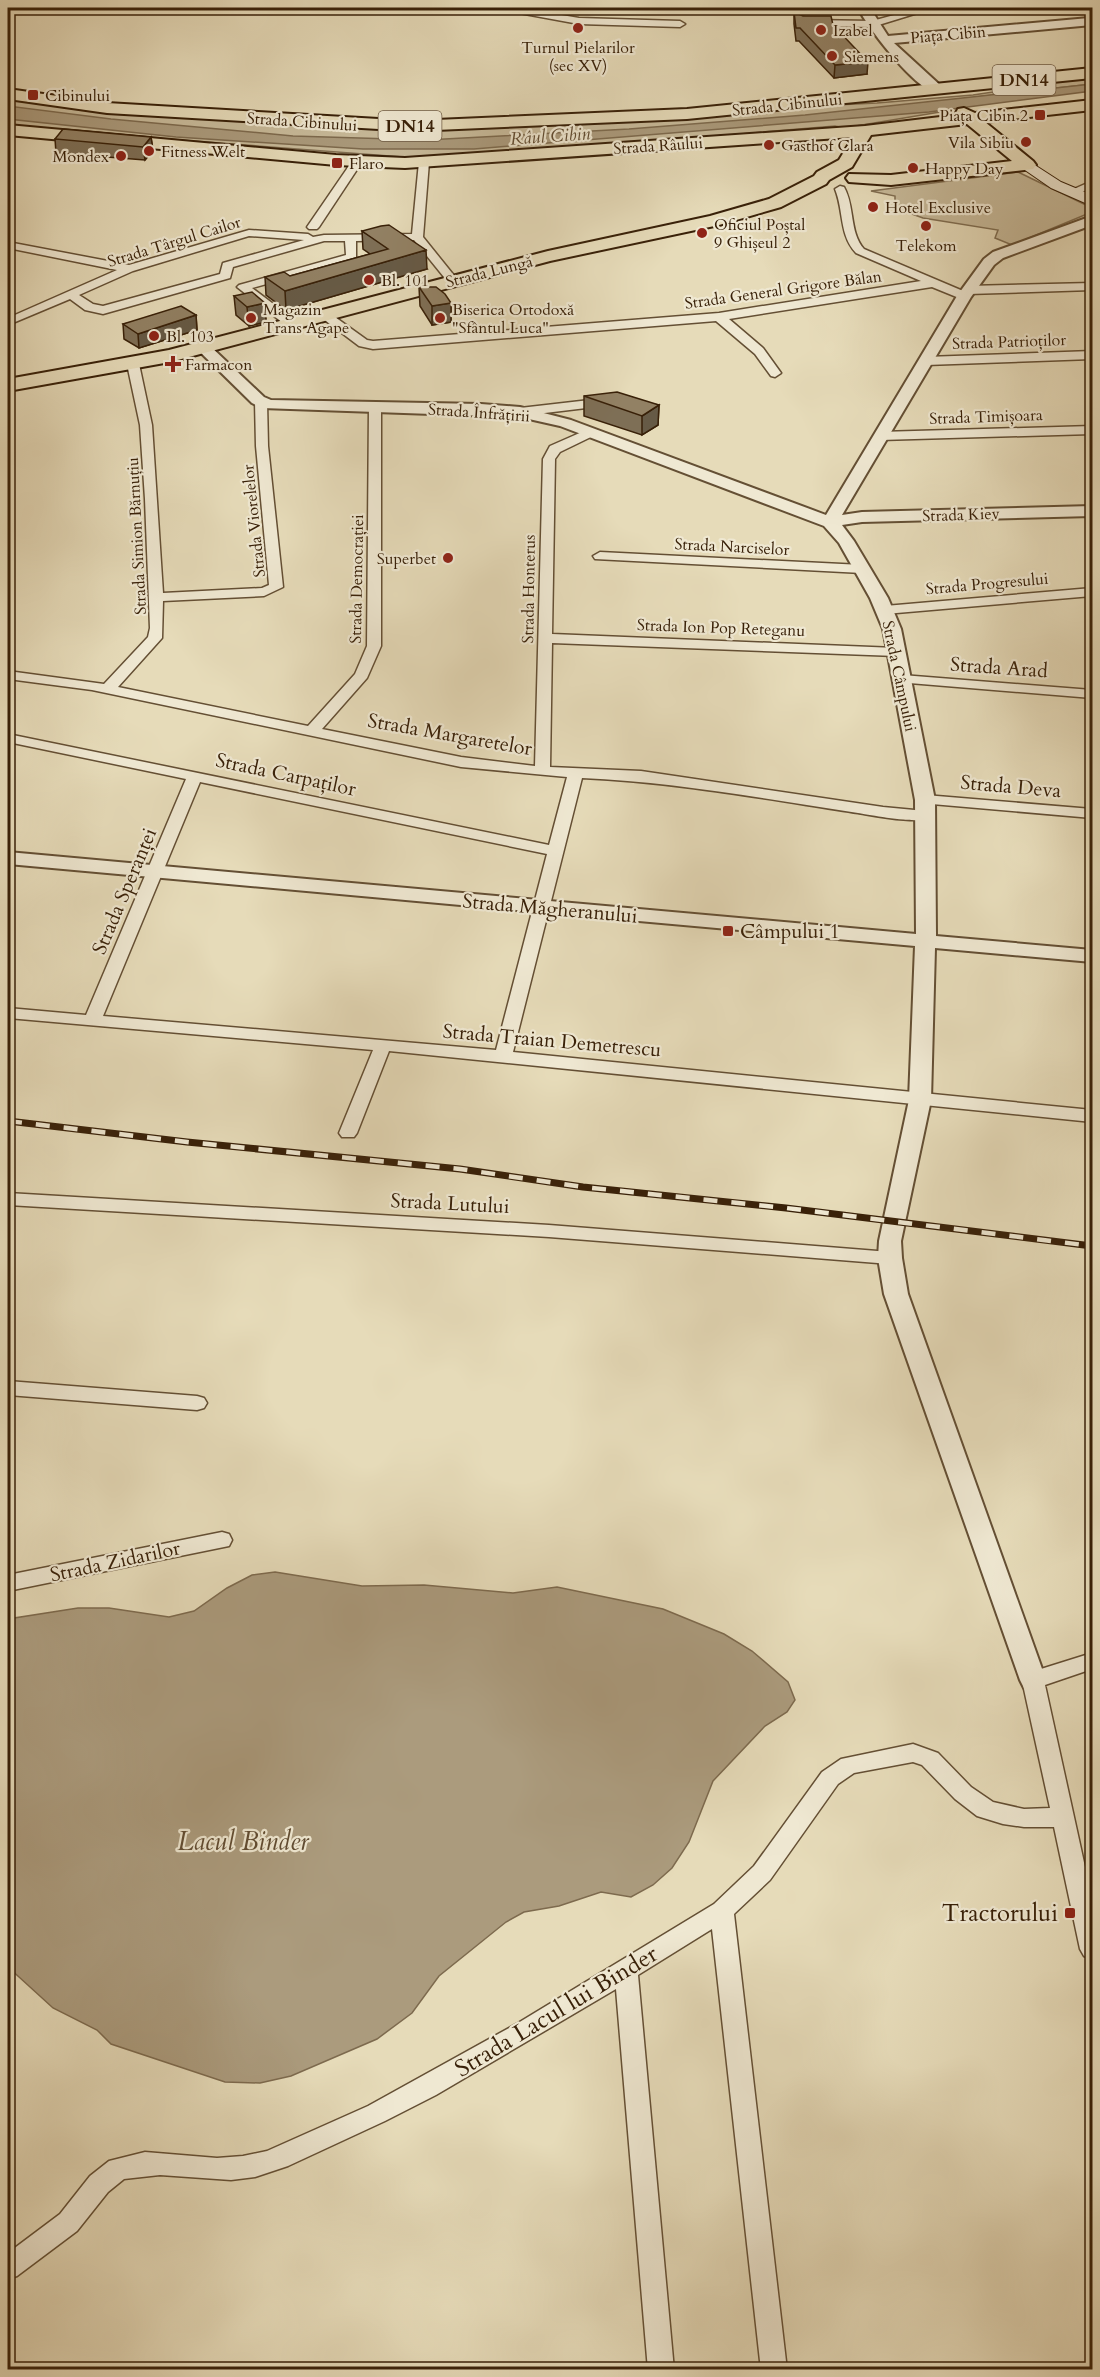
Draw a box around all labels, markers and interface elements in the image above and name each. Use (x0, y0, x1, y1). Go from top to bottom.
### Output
place label: Izabel (833, 20, 872, 42)
marker: Turnul Pielarilor (sec XV) (571, 21, 585, 35)
street label: Piața Cibin (909, 21, 987, 49)
marker: Izabel (814, 23, 828, 37)
place label: Turnul Pielarilor (sec XV) (521, 37, 635, 77)
place label: Siemens (844, 46, 899, 68)
marker: Siemens (825, 49, 839, 63)
road number: DN14 (992, 65, 1056, 95)
place label: Cibinului (45, 85, 111, 107)
marker: Cibinului (26, 88, 40, 102)
street label: Strada Cibinului (731, 88, 844, 122)
place label: Piața Cibin 2 (939, 105, 1028, 127)
street label: Strada Cibinului (246, 107, 358, 137)
marker: Piața Cibin 2 (1033, 108, 1047, 122)
road number: DN14 (378, 111, 442, 141)
water label: Râul Cibin (509, 121, 591, 152)
street label: Strada Râului (613, 132, 704, 160)
place label: Vila Sibiu (948, 132, 1014, 154)
place label: Gasthof Clara (781, 135, 874, 157)
marker: Vila Sibiu (1019, 135, 1033, 149)
marker: Gasthof Clara (762, 138, 776, 152)
place label: Fitness Welt (161, 141, 245, 163)
marker: Fitness Welt (142, 144, 156, 158)
place label: Mondex (52, 146, 109, 168)
marker: Mondex (114, 149, 128, 163)
place label: Flaro (349, 153, 384, 175)
marker: Flaro (330, 156, 344, 170)
place label: Happy Day (925, 158, 1004, 180)
marker: Happy Day (906, 161, 920, 175)
place label: Hotel Exclusive (885, 197, 991, 219)
marker: Hotel Exclusive (866, 200, 880, 214)
street label: Strada Târgul Cailor (105, 211, 244, 273)
place label: Oficiul Poștal 9 Ghișeul 2 (714, 214, 805, 254)
marker: Telekom (919, 219, 933, 233)
marker: Oficiul Poștal 9 Ghișeul 2 (695, 226, 709, 240)
place label: Telekom (895, 235, 957, 257)
street label: Strada Lungă (443, 251, 535, 293)
street label: Strada General Grigore Bălan (683, 265, 883, 315)
place label: Bl. 101 (381, 270, 429, 292)
marker: Bl. 101 (362, 273, 376, 287)
place label: Magazin Trans Agape (263, 299, 349, 339)
place label: Biserica Ortodoxă "Sfântul Luca" (452, 299, 574, 339)
marker: Magazin Trans Agape (244, 311, 258, 325)
marker: Biserica Ortodoxă "Sfântul Luca" (433, 311, 447, 325)
place label: Bl. 103 (166, 326, 214, 348)
marker: Bl. 103 (147, 329, 161, 343)
street label: Strada Patrioților (952, 329, 1067, 355)
place label: Farmacon (185, 354, 252, 376)
marker: Farmacon (166, 357, 180, 371)
street label: Strada Înfrățirii (427, 398, 531, 428)
street label: Strada Timișoara (929, 404, 1043, 430)
street label: Strada Simion Bărnuțiu (122, 456, 152, 615)
street label: Strada Viorelelor (237, 463, 271, 578)
street label: Strada Kiev (922, 503, 1001, 527)
street label: Strada Democrației (345, 514, 369, 644)
street label: Strada Narciselor (674, 533, 790, 561)
street label: Strada Honterus (517, 534, 541, 644)
place label: Superbet (377, 548, 436, 570)
marker: Superbet (441, 551, 455, 565)
street label: Strada Progresului (925, 568, 1050, 600)
street label: Strada Ion Pop Reteganu (636, 614, 806, 642)
street label: Strada Câmpului (877, 619, 922, 734)
street label: Strada Arad (949, 651, 1049, 684)
street label: Strada Margaretelor (366, 707, 535, 762)
street label: Strada Carpaților (213, 746, 359, 803)
street label: Strada Deva (959, 769, 1063, 804)
street label: Strada Speranței (86, 823, 163, 959)
street label: Strada Măgheranului (461, 887, 639, 930)
place label: Câmpului 1 (740, 918, 840, 945)
marker: Câmpului 1 (721, 924, 735, 938)
street label: Strada Traian Demetrescu (442, 1017, 662, 1064)
street label: Strada Lutului (390, 1187, 510, 1220)
street label: Strada Zidarilor (48, 1534, 183, 1588)
water label: Lacul Binder (177, 1824, 310, 1859)
place label: Tractorului (942, 1897, 1058, 1930)
marker: Tractorului (1063, 1906, 1077, 1920)
street label: Strada Lacul lui Binder (449, 1938, 664, 2085)

